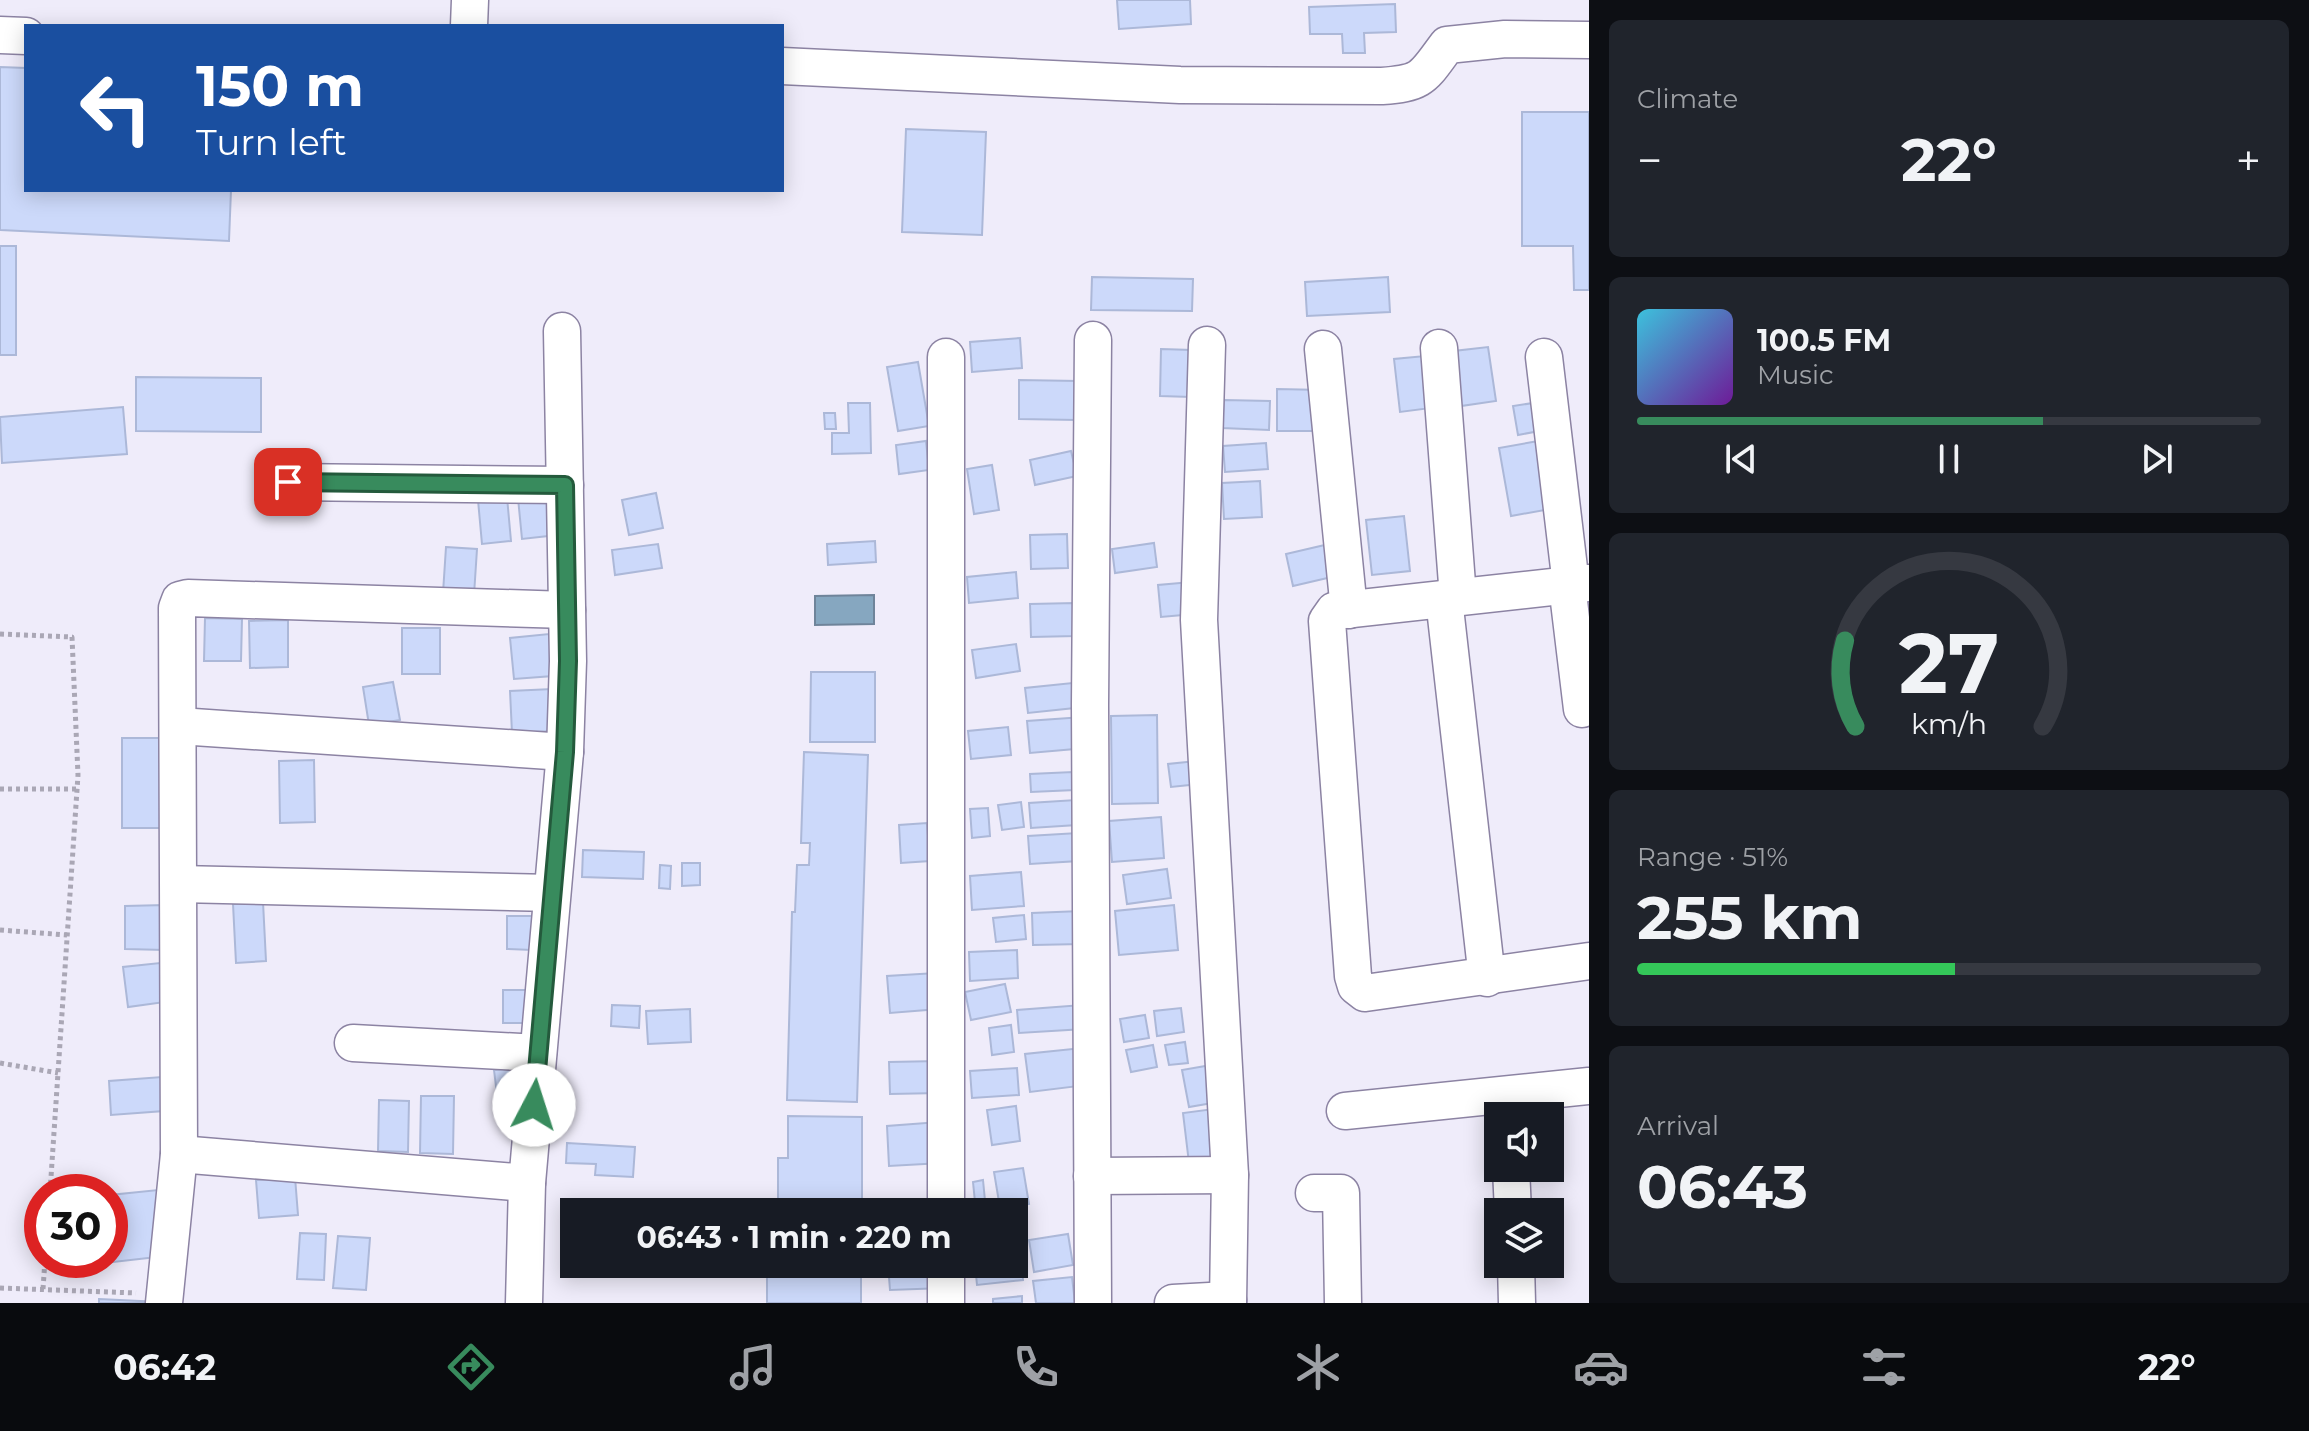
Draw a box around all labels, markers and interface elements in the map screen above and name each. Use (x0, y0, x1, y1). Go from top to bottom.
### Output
text: 150 m (196, 52, 364, 120)
icon: left (64, 56, 168, 160)
text: Climate (1637, 83, 1738, 115)
text: Turn left (196, 120, 347, 164)
text: 22° (1901, 123, 1997, 196)
text: − (1637, 133, 1662, 187)
text: + (2236, 133, 2261, 187)
text: 100.5 FM (1757, 322, 1891, 359)
text: Music (1757, 359, 1834, 391)
icon: previous (1719, 437, 1763, 481)
icon: pause (1927, 437, 1971, 481)
icon: next (2135, 437, 2179, 481)
pin (254, 448, 322, 516)
icon: arrive (266, 460, 310, 504)
text: 27 (1899, 612, 1999, 714)
text: km/h (1911, 707, 1987, 742)
text: Range · 51% (1637, 841, 1788, 873)
text: 255 km (1637, 881, 1863, 954)
position arrow (492, 1063, 576, 1147)
map controls (1484, 1102, 1564, 1278)
button: sound (1484, 1102, 1564, 1182)
text: Arrival (1637, 1110, 1719, 1142)
text: 06:43 (1637, 1150, 1808, 1223)
speed limit sign: 30 (24, 1174, 128, 1278)
button: layers (1484, 1198, 1564, 1278)
text: 06:43 · 1 min · 220 m (637, 1219, 951, 1256)
icon: directions (443, 1339, 499, 1395)
icon: music (725, 1339, 781, 1395)
icon: phone (1008, 1339, 1064, 1395)
icon: climate (1290, 1339, 1346, 1395)
icon: car (1573, 1339, 1629, 1395)
icon: filters (1856, 1339, 1912, 1395)
text: 06:42 (113, 1345, 216, 1389)
text: 22° (2138, 1345, 2196, 1389)

